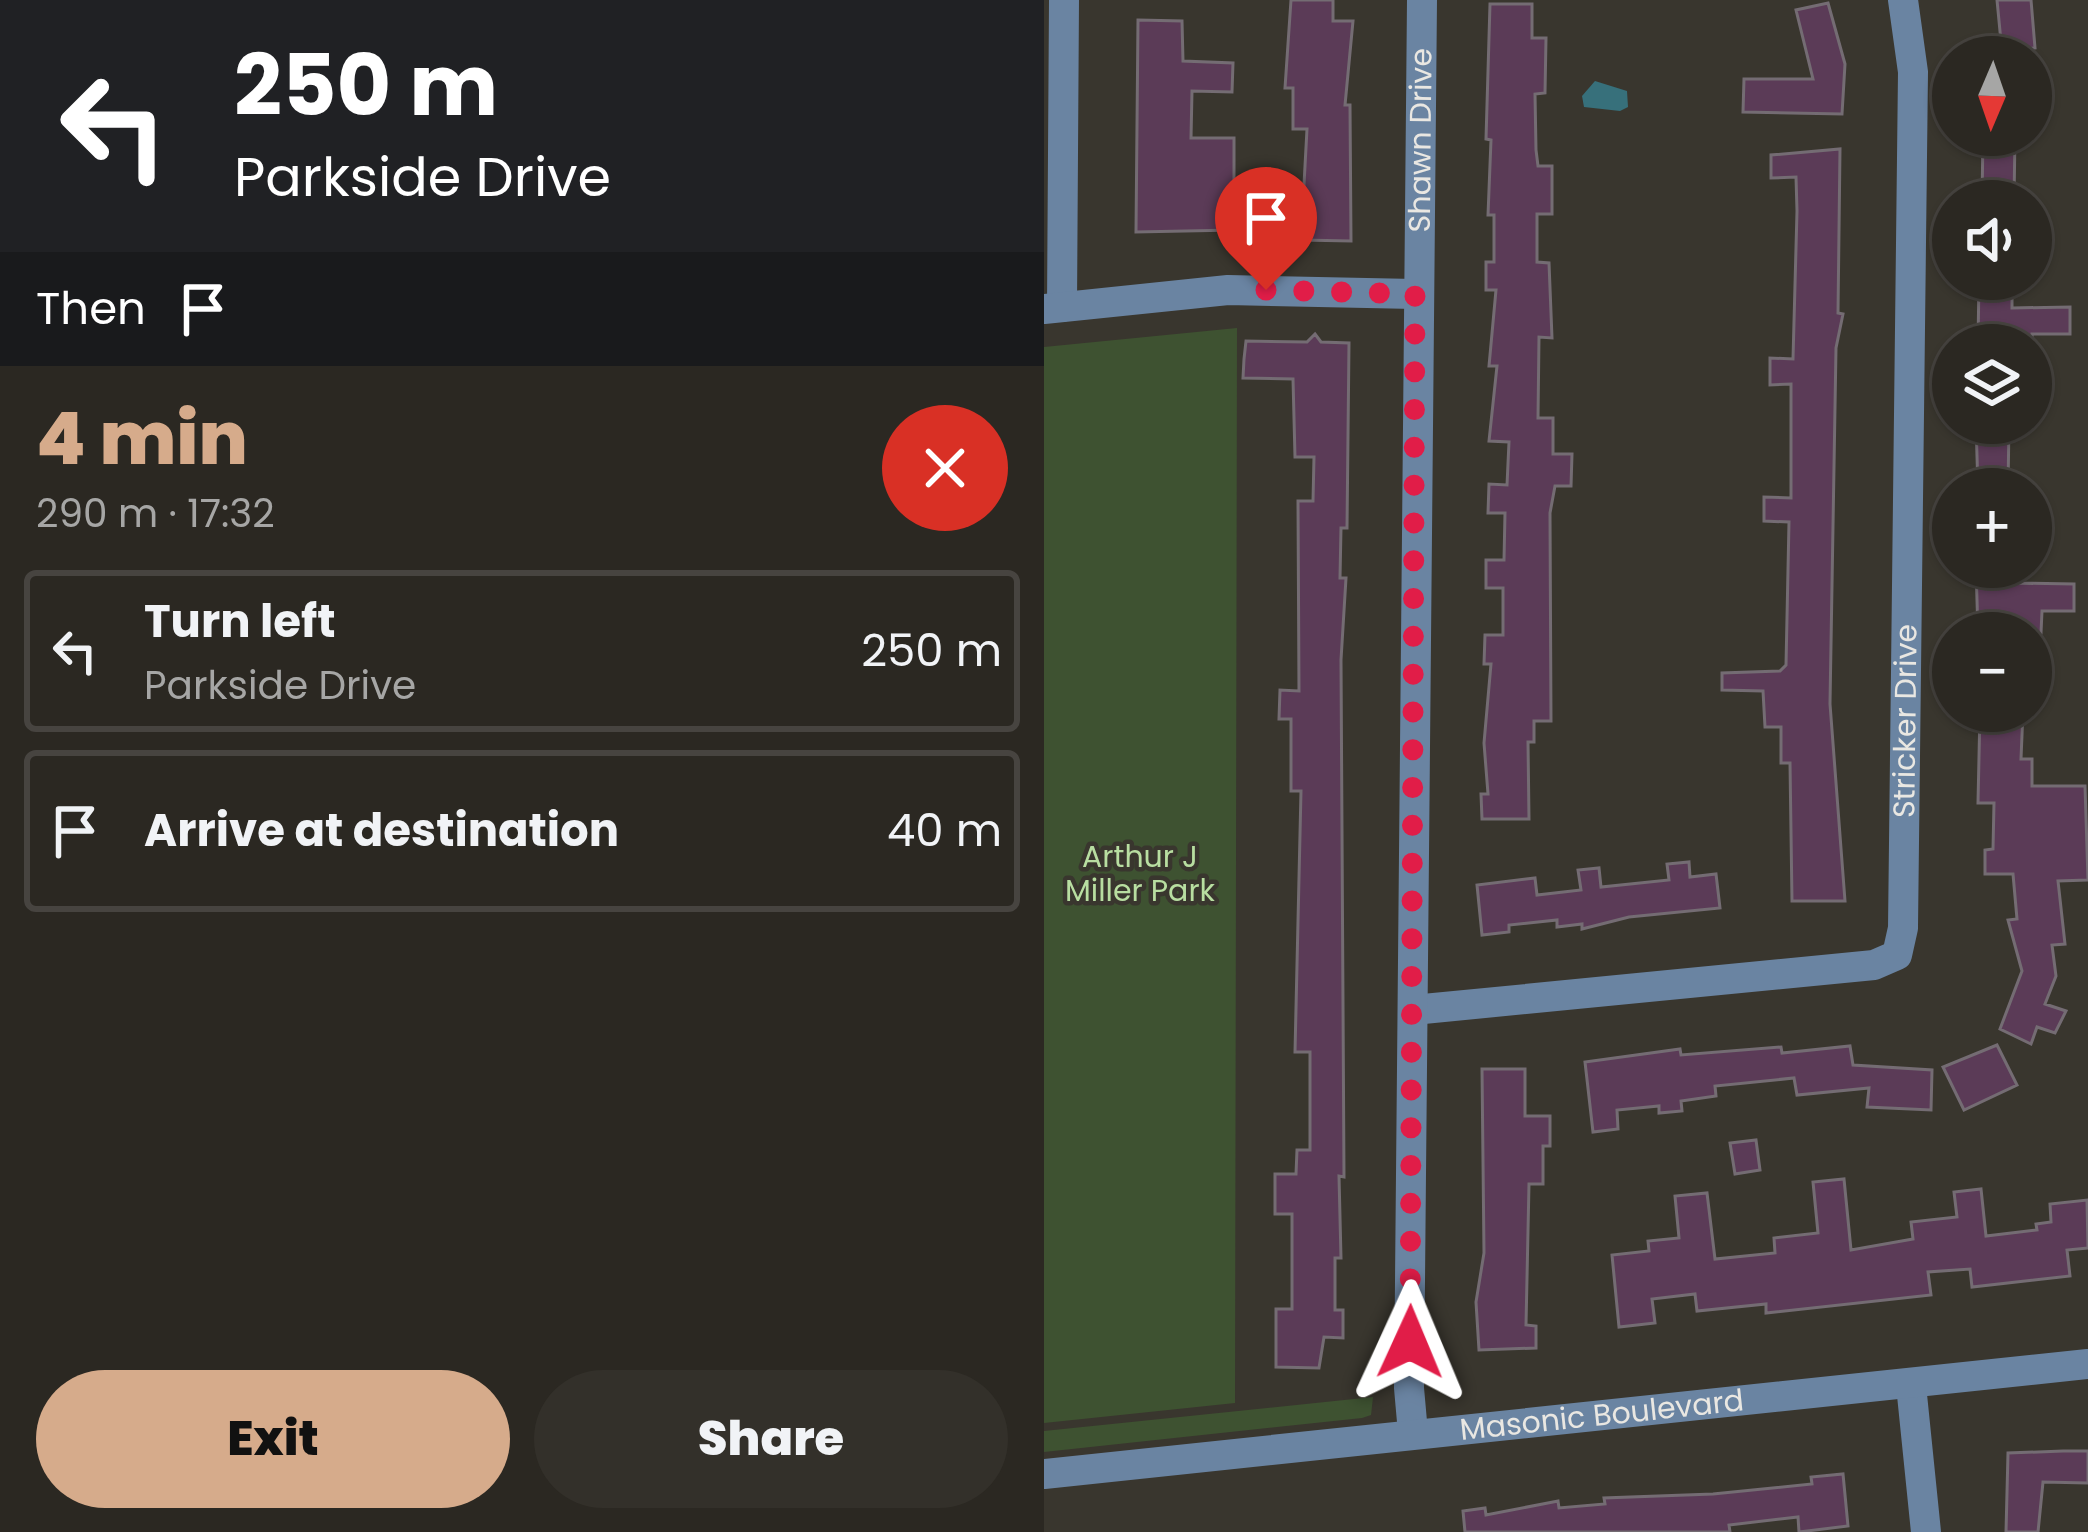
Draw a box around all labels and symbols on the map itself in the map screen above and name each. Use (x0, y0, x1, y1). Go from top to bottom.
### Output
north arrow (1932, 36, 2052, 156)
street label: Shawn Drive (1398, 48, 1443, 233)
pin (1215, 167, 1317, 290)
street label: Stricker Drive (1882, 624, 1928, 818)
park label: Arthur J Miller Park (1065, 835, 1216, 912)
position arrow (1347, 1279, 1473, 1405)
street label: Masonic Boulevard (1458, 1378, 1746, 1451)

